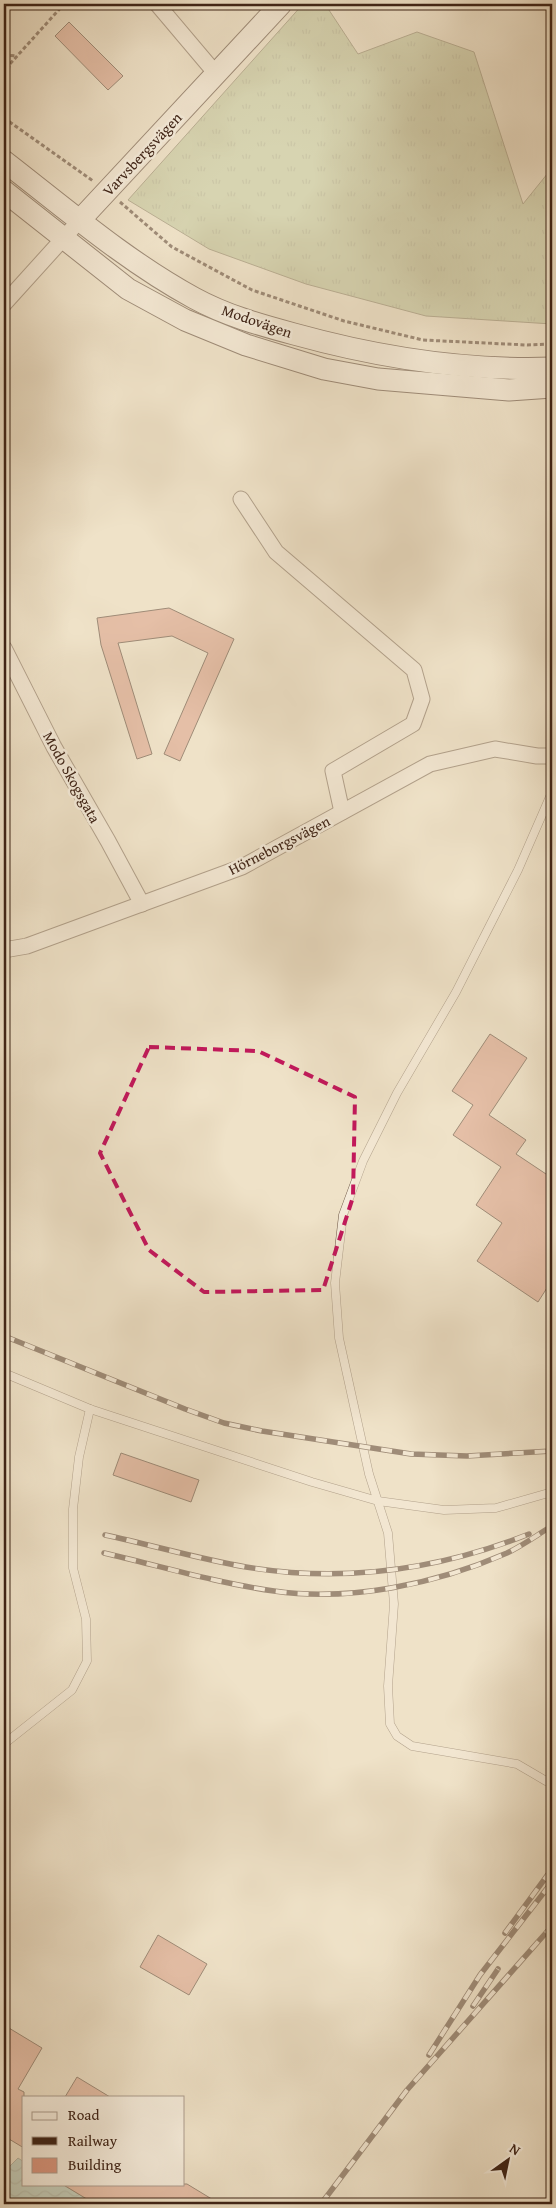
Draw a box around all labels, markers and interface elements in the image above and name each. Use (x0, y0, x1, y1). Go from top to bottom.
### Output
street label: Varvsbergsvägen (98, 107, 187, 200)
street label: Modovägen (219, 299, 295, 343)
street label: Modo Skogsgata (38, 727, 106, 827)
street label: Hörneborgsvägen (224, 810, 334, 880)
legend (22, 2096, 185, 2186)
text: Road (68, 2104, 99, 2125)
text: Railway (68, 2130, 118, 2151)
north arrow (484, 2136, 534, 2186)
text: N (506, 2138, 525, 2160)
text: Building (68, 2154, 122, 2175)

